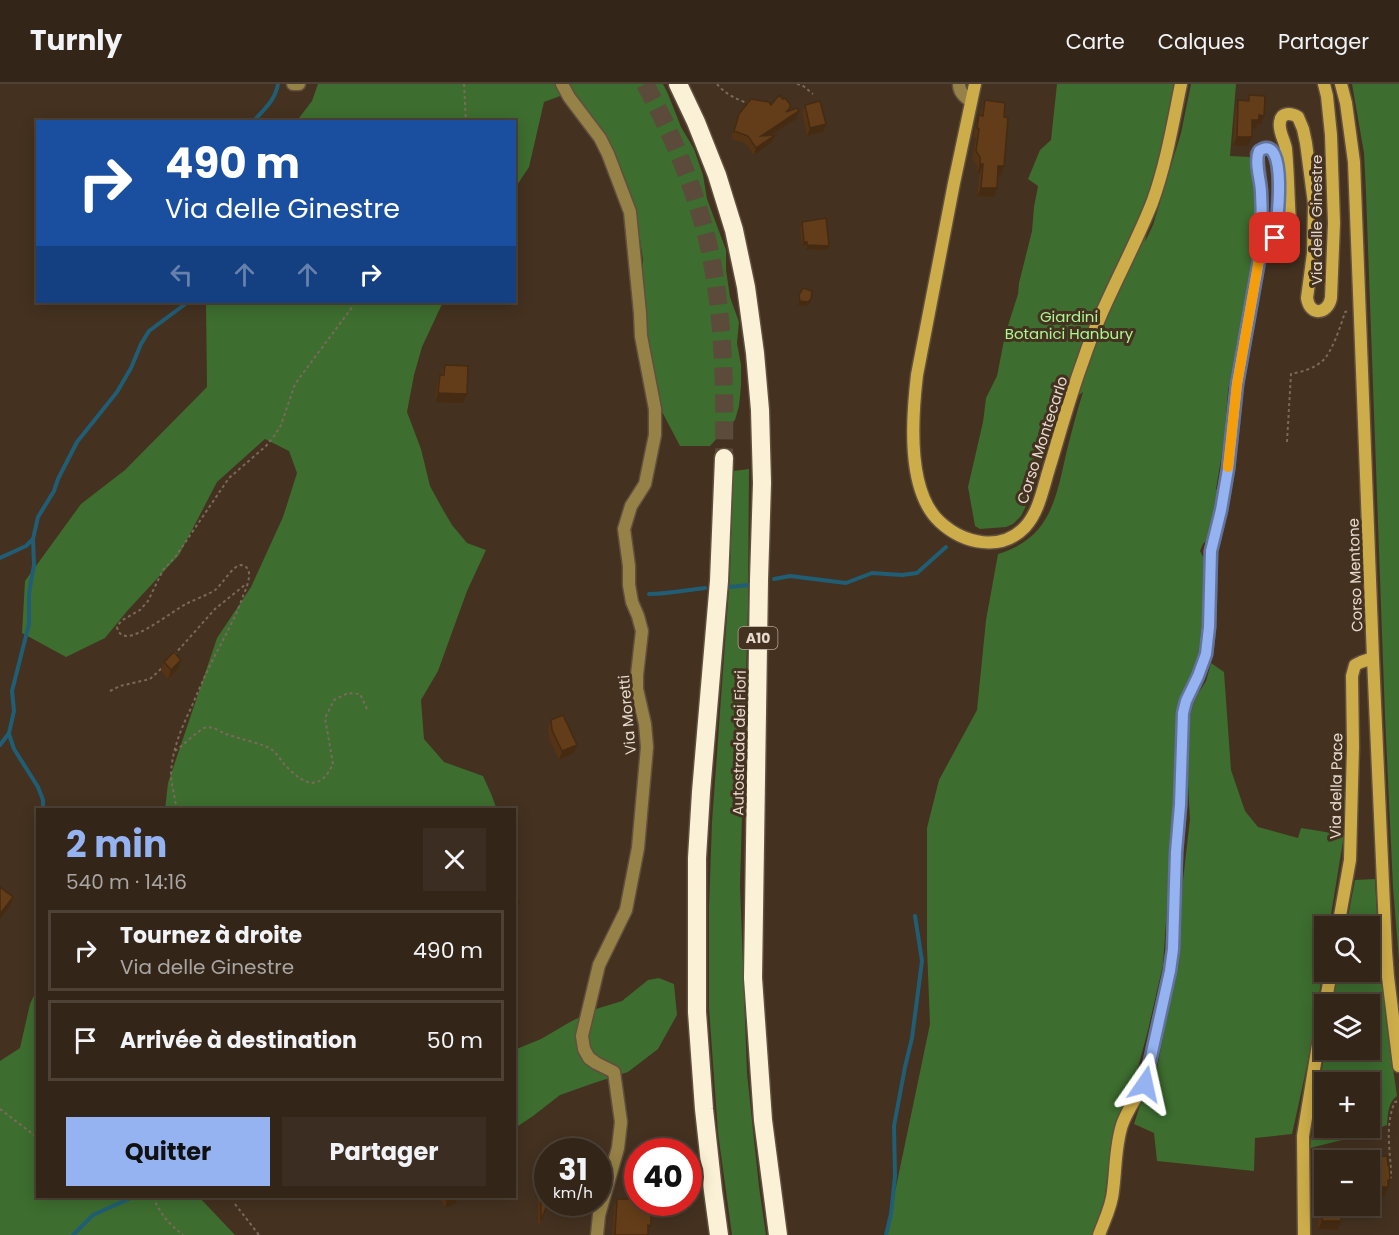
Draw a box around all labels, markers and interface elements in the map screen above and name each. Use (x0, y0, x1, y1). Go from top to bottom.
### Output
text: Turnly (30, 21, 122, 60)
text: Carte (1066, 27, 1125, 56)
text: Calques (1158, 27, 1245, 56)
text: Partager (1278, 27, 1369, 56)
text: 490 m (165, 134, 300, 193)
icon: right (66, 144, 144, 222)
street label: Via delle Ginestre (1306, 155, 1327, 285)
text: Via delle Ginestre (165, 190, 400, 227)
pin (1249, 212, 1300, 263)
icon: arrive (1258, 221, 1291, 254)
icon: left (165, 258, 198, 291)
icon: ahead (228, 258, 261, 291)
icon: ahead (291, 258, 324, 291)
icon: right (354, 258, 387, 291)
park label: Giardini Botanici Hanbury (1005, 306, 1134, 344)
street label: Corso Montecarlo (1011, 373, 1073, 507)
street label: Corso Mentone (1343, 518, 1367, 632)
road number: A10 (738, 627, 777, 649)
street label: Autostrada dei Fiori (727, 670, 751, 816)
street label: Via Moretti (613, 674, 641, 756)
street label: Via della Pace (1325, 733, 1347, 839)
text: 2 min (66, 819, 167, 870)
button: close (423, 828, 486, 891)
text: 540 m · 14:16 (66, 868, 187, 896)
map controls (1314, 916, 1380, 1216)
button: search (1314, 916, 1380, 982)
text: Tournez à droite (120, 920, 302, 951)
icon: right (69, 934, 102, 967)
text: 490 m (413, 935, 483, 966)
text: Via delle Ginestre (120, 953, 294, 981)
button: layers (1314, 994, 1380, 1060)
icon: arrive (69, 1024, 102, 1057)
text: Arrivée à destination (120, 1025, 357, 1056)
text: 50 m (427, 1025, 483, 1056)
position arrow (1113, 1052, 1177, 1116)
button: + (1314, 1072, 1380, 1138)
button: Quitter (66, 1117, 270, 1186)
button: Partager (282, 1117, 486, 1186)
speed limit sign: 40 (624, 1138, 702, 1216)
text: 31 (558, 1148, 588, 1191)
button: − (1314, 1150, 1380, 1216)
text: km/h (553, 1182, 593, 1203)

